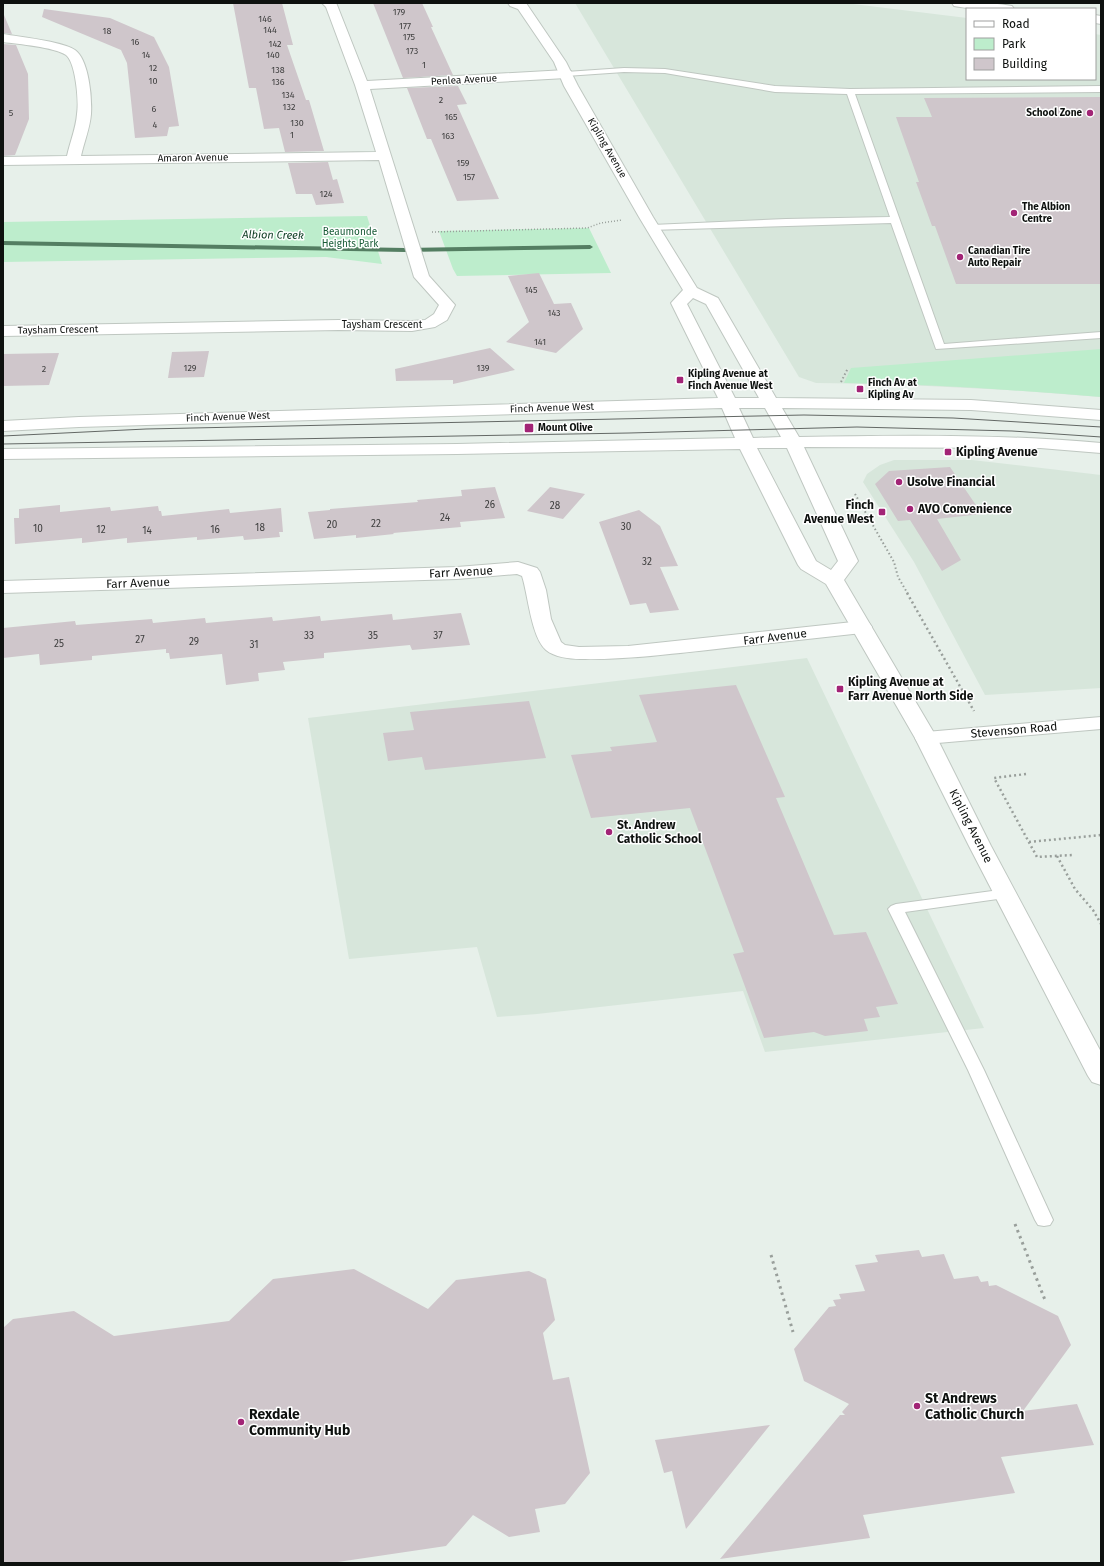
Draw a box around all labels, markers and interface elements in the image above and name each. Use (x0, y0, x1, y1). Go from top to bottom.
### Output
house number: 179 (393, 7, 405, 17)
legend (966, 8, 1096, 80)
house number: 146 (258, 14, 272, 24)
text: Road (1002, 17, 1030, 31)
house number: 177 (399, 21, 411, 31)
house number: 144 (263, 25, 277, 35)
house number: 18 (103, 26, 111, 36)
house number: 175 (403, 32, 416, 42)
house number: 16 (131, 37, 140, 47)
text: Park (1002, 37, 1026, 51)
house number: 142 (269, 39, 281, 49)
house number: 173 (406, 46, 418, 56)
house number: 14 (142, 50, 151, 60)
house number: 140 (266, 50, 280, 60)
text: Building (1002, 57, 1048, 71)
house number: 1 (422, 60, 426, 70)
house number: 12 (149, 63, 157, 73)
house number: 138 (271, 65, 285, 75)
street label: Penlea Avenue (431, 72, 497, 88)
house number: 10 (149, 76, 157, 86)
house number: 136 (271, 77, 285, 87)
house number: 134 (281, 90, 295, 100)
house number: 2 (439, 95, 443, 105)
house number: 132 (283, 102, 295, 112)
house number: 6 (152, 104, 157, 114)
place label: School Zone (1026, 107, 1082, 119)
house number: 5 (9, 108, 14, 118)
marker: School Zone (1085, 108, 1095, 118)
house number: 165 (444, 112, 458, 122)
street label: Kipling Avenue (585, 116, 629, 180)
house number: 130 (290, 118, 304, 128)
house number: 4 (153, 120, 158, 130)
house number: 1 (290, 130, 294, 140)
house number: 163 (441, 131, 455, 141)
street label: Amaron Avenue (157, 151, 229, 165)
house number: 159 (457, 158, 470, 168)
house number: 157 (463, 172, 475, 182)
house number: 124 (320, 189, 333, 199)
place label: The Albion Centre (1022, 201, 1071, 225)
marker: The Albion Centre (1009, 208, 1019, 218)
park label: Beaumonde Heights Park (322, 226, 379, 250)
water label: Albion Creek (241, 228, 304, 242)
place label: Canadian Tire Auto Repair (967, 245, 1031, 269)
marker: Canadian Tire Auto Repair (955, 252, 965, 262)
house number: 145 (524, 285, 538, 295)
house number: 143 (547, 308, 561, 318)
street label: Taysham Crescent (342, 319, 423, 331)
street label: Taysham Crescent (18, 323, 99, 337)
house number: 141 (534, 337, 546, 347)
house number: 129 (184, 363, 197, 373)
house number: 139 (476, 363, 490, 373)
house number: 2 (42, 364, 46, 374)
place label: Kipling Avenue at Finch Avenue West (688, 368, 773, 392)
marker: Kipling Avenue at Finch Avenue West (675, 375, 685, 385)
place label: Finch Av at Kipling Av (868, 377, 917, 401)
marker: Finch Av at Kipling Av (855, 384, 865, 394)
street label: Finch Avenue West (510, 401, 595, 415)
street label: Finch Avenue West (186, 410, 271, 424)
marker: Mount Olive (523, 422, 535, 434)
place label: Mount Olive (538, 422, 593, 434)
place label: Kipling Avenue (956, 445, 1038, 459)
marker: Kipling Avenue (943, 447, 953, 457)
place label: Usolve Financial (907, 475, 995, 489)
marker: Usolve Financial (894, 477, 904, 487)
place label: Finch Avenue West (803, 498, 874, 526)
house number: 26 (485, 499, 495, 511)
house number: 28 (550, 500, 561, 512)
place label: AVO Convenience (917, 502, 1012, 516)
marker: AVO Convenience (905, 504, 915, 514)
marker: Finch Avenue West (877, 507, 887, 517)
house number: 24 (440, 512, 451, 524)
house number: 22 (371, 518, 381, 530)
house number: 20 (327, 519, 338, 531)
house number: 30 (621, 521, 632, 533)
house number: 18 (255, 522, 265, 534)
house number: 10 (33, 523, 43, 535)
house number: 12 (96, 524, 106, 536)
house number: 16 (210, 524, 220, 536)
house number: 14 (142, 525, 153, 537)
house number: 32 (642, 556, 652, 568)
street label: Farr Avenue (429, 563, 493, 581)
street label: Farr Avenue (106, 575, 170, 591)
street label: Farr Avenue (742, 626, 808, 648)
house number: 33 (304, 630, 314, 642)
house number: 35 (368, 630, 378, 642)
house number: 37 (433, 630, 443, 642)
house number: 27 (135, 634, 145, 646)
house number: 29 (189, 636, 199, 648)
house number: 25 (54, 638, 64, 650)
house number: 31 (249, 639, 259, 651)
place label: Kipling Avenue at Farr Avenue North Side (848, 675, 974, 703)
marker: Kipling Avenue at Farr Avenue North Side (835, 684, 845, 694)
street label: Stevenson Road (970, 719, 1058, 741)
street label: Kipling Avenue (946, 787, 996, 865)
place label: St. Andrew Catholic School (617, 818, 702, 846)
marker: St. Andrew Catholic School (604, 827, 614, 837)
place label: St Andrews Catholic Church (925, 1390, 1024, 1423)
marker: St Andrews Catholic Church (912, 1401, 922, 1411)
place label: Rexdale Community Hub (249, 1406, 350, 1439)
marker: Rexdale Community Hub (236, 1417, 246, 1427)

